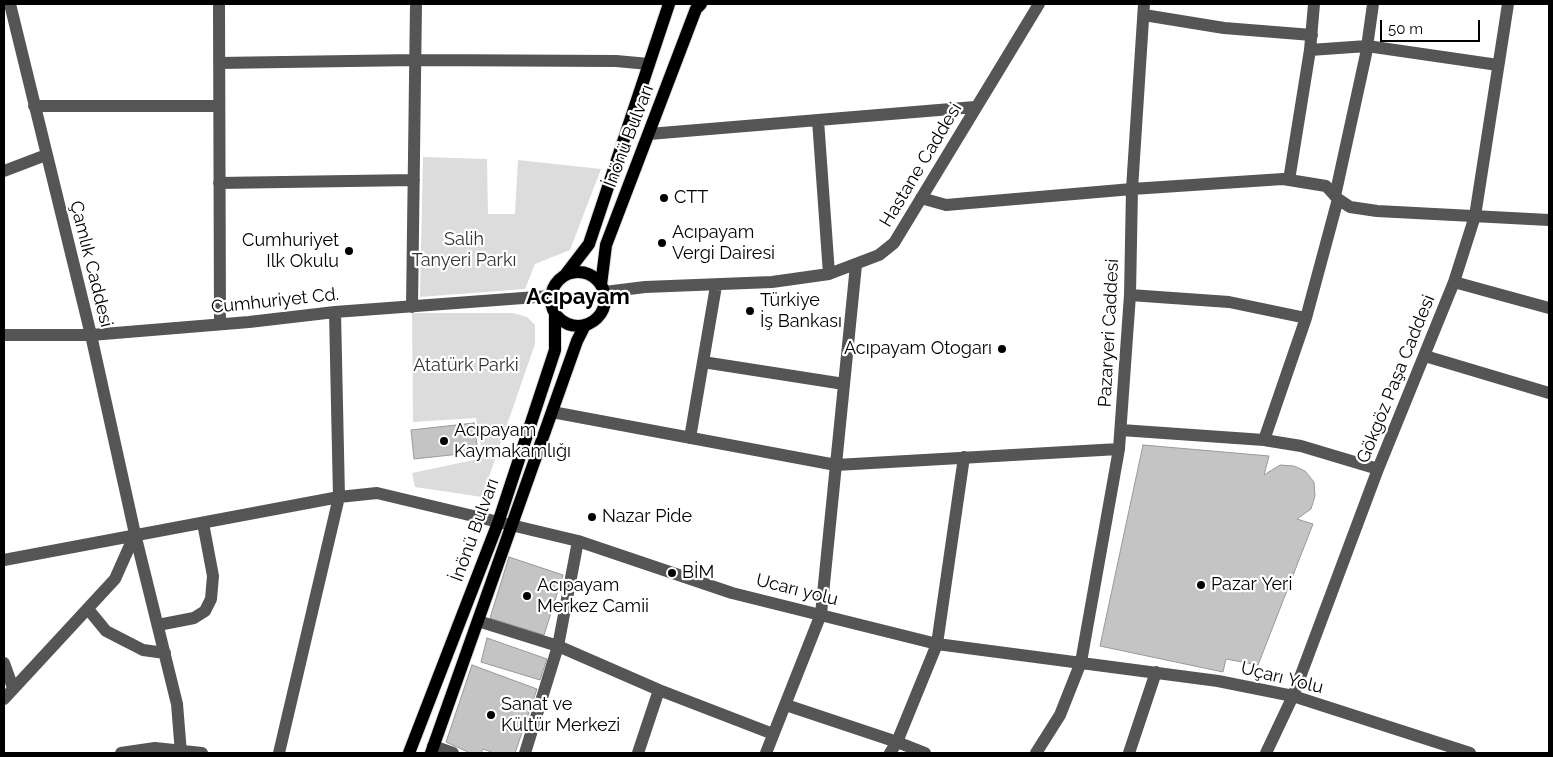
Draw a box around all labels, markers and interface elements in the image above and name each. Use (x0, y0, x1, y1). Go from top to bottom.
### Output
scale bar (1383, 10, 1483, 42)
text: 50 m (1388, 20, 1423, 38)
street label: İnönü Bulvarı (600, 82, 658, 190)
street label: Hastane Caddesi (875, 99, 967, 231)
place label: CTT (674, 187, 708, 209)
marker: CTT (658, 192, 670, 204)
street label: Çamlık Caddesi (65, 199, 117, 329)
place label: Acıpayam Vergi Dairesi (672, 222, 775, 264)
park label: Salih Tanyeri Parkı (412, 229, 516, 272)
place label: Cumhuriyet Ilk Okulu (242, 230, 339, 272)
marker: Acıpayam Vergi Dairesi (656, 237, 668, 249)
marker: Cumhuriyet Ilk Okulu (343, 245, 355, 257)
street label: Pazaryeri Caddesi (1094, 258, 1124, 408)
street label: Cumhuriyet Cd. (210, 284, 340, 318)
district label: Acıpayam (526, 284, 630, 310)
place label: Türkiye İş Bankası (760, 290, 842, 332)
street label: Gökgöz Paşa Caddesi (1352, 292, 1440, 466)
marker: Türkiye İş Bankası (744, 305, 756, 317)
place label: Acıpayam Otogarı (844, 338, 992, 360)
marker: Acıpayam Otogarı (996, 343, 1008, 355)
park label: Atatürk Parki (413, 355, 519, 377)
place label: Acıpayam Kaymakamlığı (454, 420, 571, 462)
marker: Acıpayam Kaymakamlığı (438, 435, 450, 447)
street label: İnönü Bulvarı (446, 476, 504, 584)
place label: Nazar Pide (602, 506, 692, 528)
marker: Nazar Pide (586, 511, 598, 523)
place label: BİM (682, 562, 714, 584)
marker: BİM (666, 567, 678, 579)
street label: Ucarı yolu (754, 569, 840, 611)
place label: Pazar Yeri (1211, 574, 1292, 596)
place label: Acıpayam Merkez Camii (537, 575, 649, 618)
marker: Pazar Yeri (1195, 579, 1207, 591)
marker: Acıpayam Merkez Camii (521, 590, 533, 602)
street label: Uçarı Yolu (1238, 657, 1326, 699)
place label: Sanat ve Kültür Merkezi (501, 694, 620, 736)
marker: Sanat ve Kültür Merkezi (485, 709, 497, 721)

